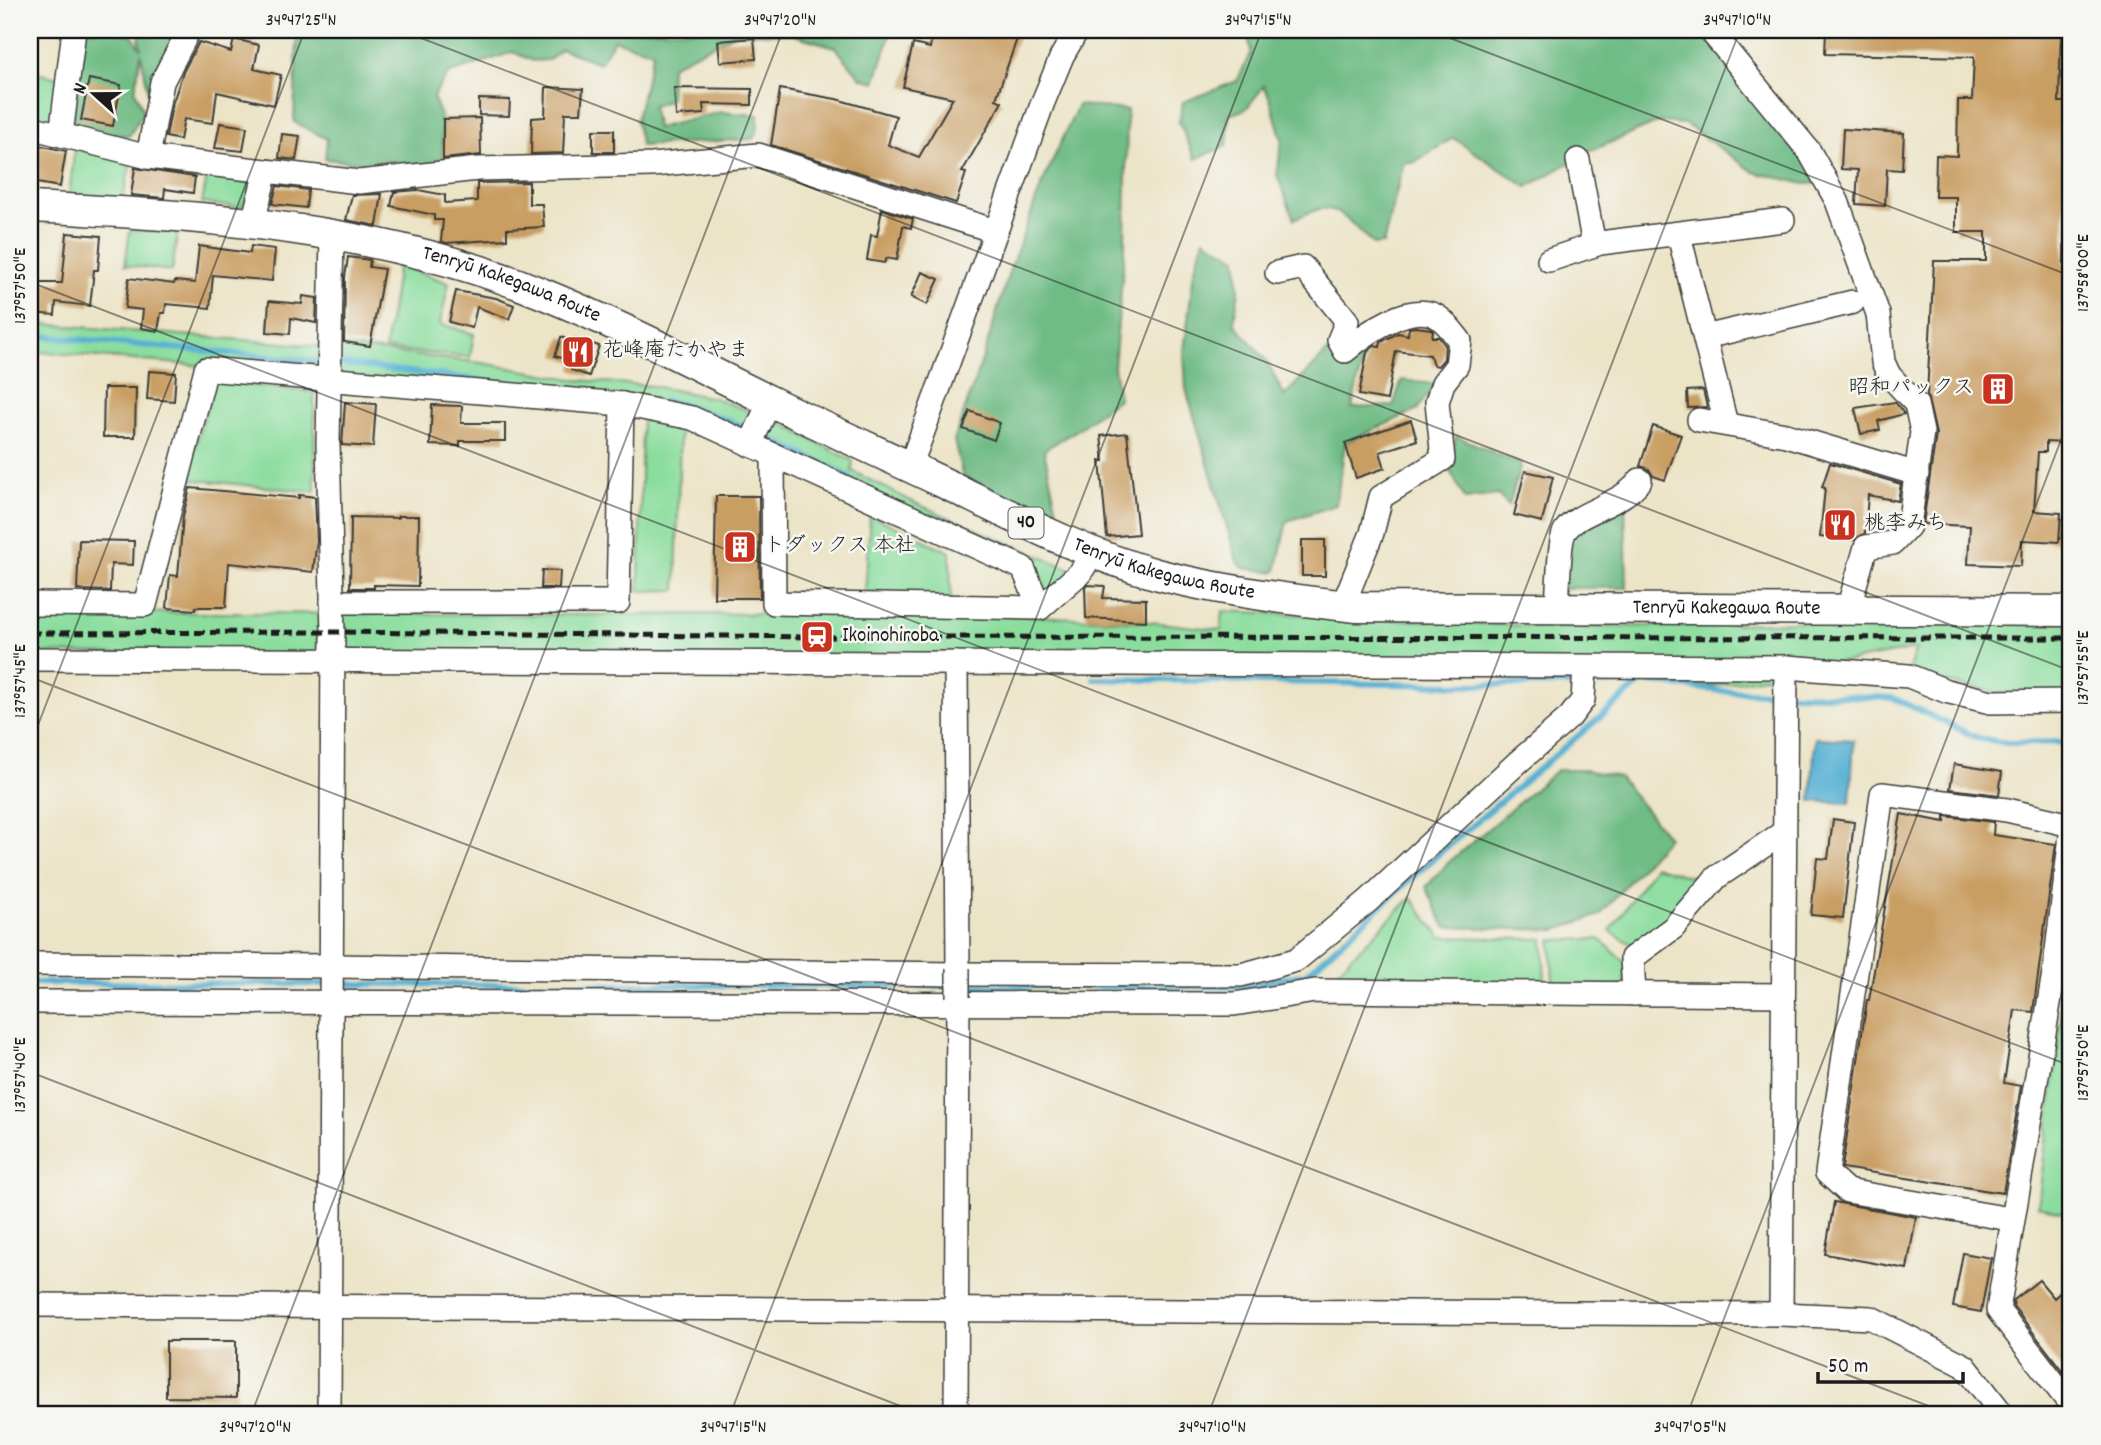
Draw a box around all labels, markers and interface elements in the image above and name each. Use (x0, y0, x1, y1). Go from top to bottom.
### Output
text: 34°47'25"N (266, 9, 336, 34)
text: 34°47'20"N (744, 9, 816, 34)
text: 34°47'15"N (1225, 9, 1291, 34)
text: 34°47'10"N (1703, 9, 1771, 34)
north arrow (60, 60, 130, 130)
text: N (67, 80, 96, 98)
text: 137°58'00"E (2072, 234, 2097, 312)
street label: Tenryū Kakegawa Route (419, 239, 605, 332)
text: 137°57'50"E (9, 248, 34, 324)
restaurant icon: 花峰庵たかやま (559, 333, 597, 371)
place label: 花峰庵たかやま (602, 337, 749, 367)
building icon: 昭和パックス (1979, 370, 2017, 408)
place label: 昭和パックス (1848, 374, 1974, 404)
restaurant icon: 桃李みち (1821, 506, 1859, 544)
road number: 40 (1009, 508, 1044, 538)
place label: 桃李みち (1864, 510, 1947, 540)
building icon: トダックス 本社 (721, 528, 759, 566)
street label: Tenryū Kakegawa Route (1068, 531, 1257, 609)
place label: トダックス 本社 (764, 532, 915, 562)
street label: Tenryū Kakegawa Route (1633, 594, 1821, 625)
station icon: Ikoinohiroba (798, 618, 836, 656)
place label: Ikoinohiroba (842, 622, 940, 652)
text: 137°57'55"E (2072, 631, 2097, 705)
text: 137°57'45"E (9, 644, 34, 718)
text: 137°57'50"E (2072, 1025, 2097, 1101)
text: 137°57'40"E (9, 1037, 34, 1113)
scale bar (1818, 1340, 1963, 1384)
text: 50 m (1828, 1353, 1868, 1383)
text: 34°47'20"N (219, 1416, 291, 1441)
text: 34°47'15"N (700, 1416, 766, 1441)
text: 34°47'10"N (1178, 1416, 1246, 1441)
text: 34°47'05"N (1654, 1416, 1726, 1441)

